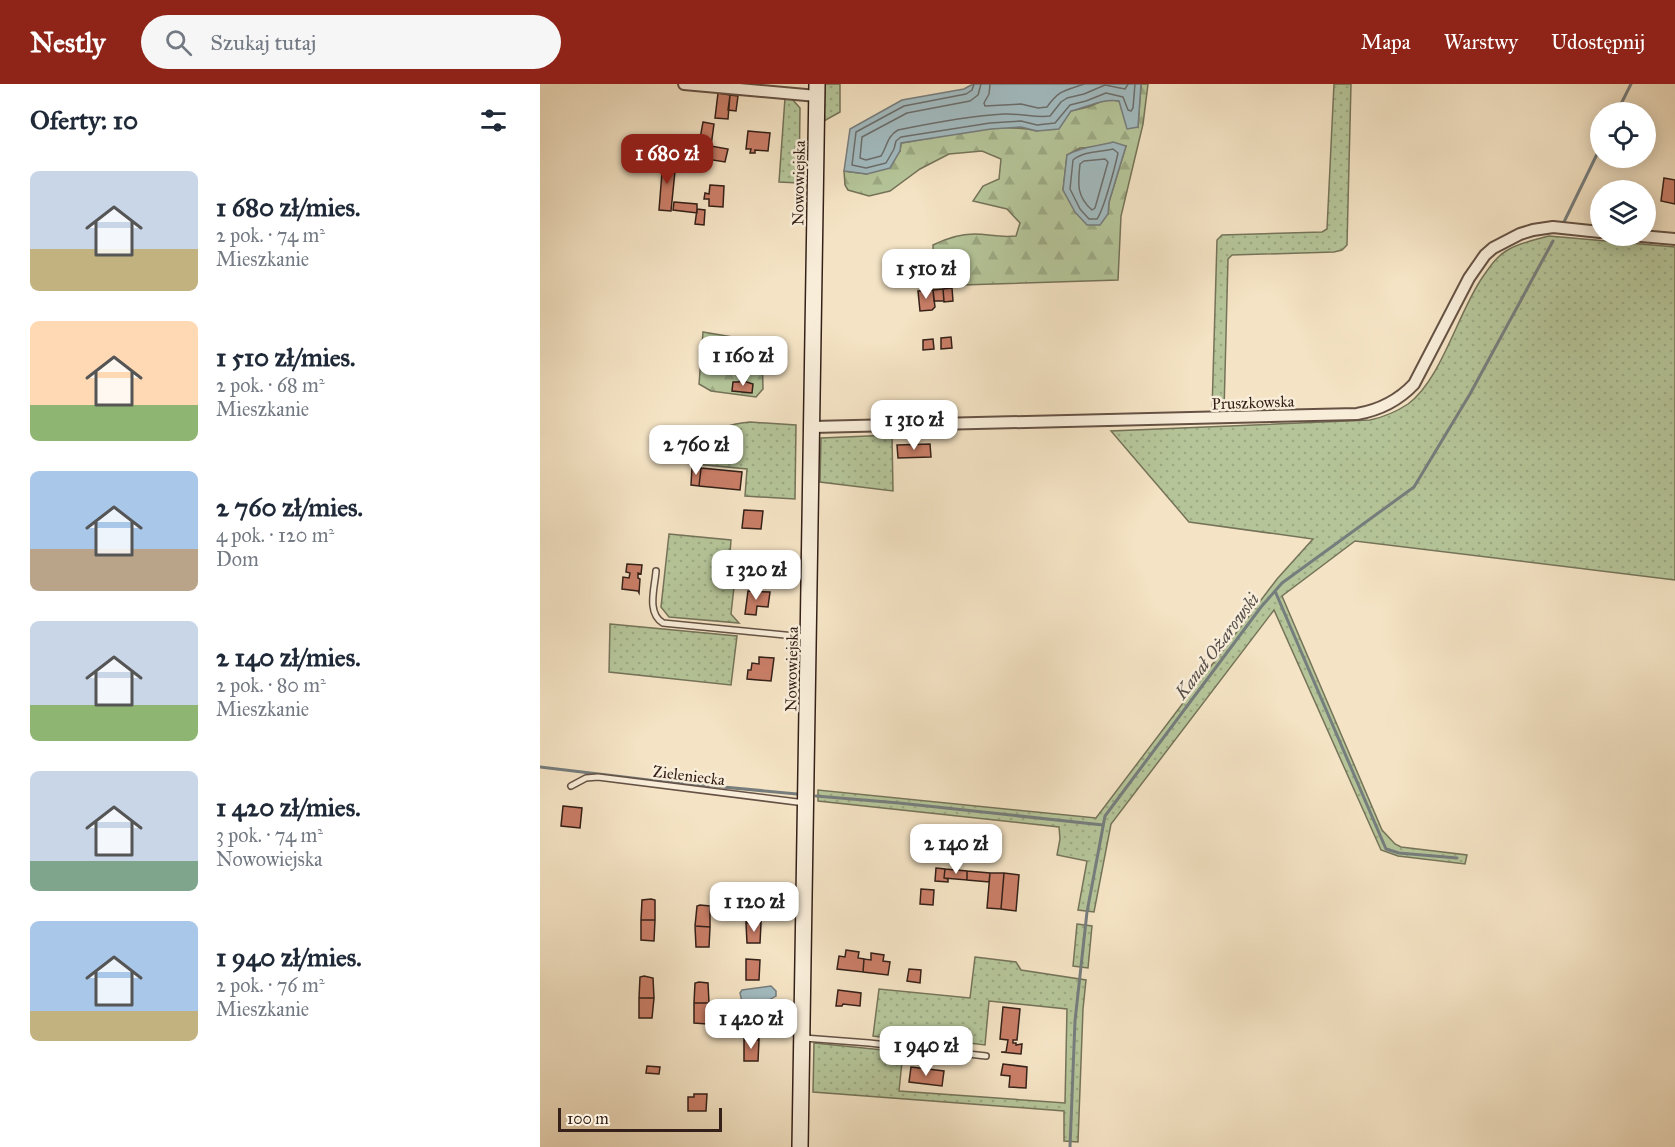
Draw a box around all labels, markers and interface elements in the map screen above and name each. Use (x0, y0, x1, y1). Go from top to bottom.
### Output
search box (141, 15, 561, 69)
text: Nestly (30, 25, 105, 60)
icon: search (162, 26, 195, 59)
text: Szukaj tutaj (210, 29, 316, 56)
text: Mapa (1361, 29, 1411, 55)
text: Warstwy (1444, 29, 1518, 55)
text: Udostępnij (1551, 29, 1645, 55)
map controls (1590, 102, 1656, 246)
button: locate (1590, 102, 1656, 168)
text: Oferty: 10 (30, 104, 138, 136)
icon: filters (477, 104, 510, 137)
pin: 1 680 zł (605, 134, 729, 185)
street label: Nowowiejska (788, 140, 809, 226)
text: 1 680 zł (635, 141, 699, 165)
button: layers (1590, 180, 1656, 246)
text: 1 680 zł/mies. (216, 191, 360, 223)
icon: home (78, 195, 150, 267)
text: 2 pok. · 74 m² (216, 223, 325, 247)
text: Mieszkanie (216, 247, 309, 271)
pin: 1 510 zł (864, 249, 988, 300)
text: 1 510 zł (896, 256, 956, 280)
pin: 1 160 zł (681, 336, 805, 387)
text: 1 510 zł/mies. (216, 341, 356, 373)
text: 1 160 zł (713, 343, 773, 367)
icon: home (78, 345, 150, 417)
text: 2 pok. · 68 m² (216, 373, 325, 397)
street label: Pruszkowska (1211, 392, 1295, 413)
text: Mieszkanie (216, 397, 309, 421)
pin: 1 310 zł (852, 400, 976, 451)
text: 1 310 zł (885, 407, 943, 431)
pin: 2 760 zł (634, 425, 758, 476)
text: 2 760 zł (663, 432, 729, 456)
text: 2 760 zł/mies. (216, 491, 363, 523)
icon: home (78, 495, 150, 567)
text: 4 pok. · 120 m² (216, 523, 334, 547)
text: Dom (216, 547, 259, 571)
pin: 1 320 zł (694, 550, 818, 601)
text: 1 320 zł (726, 557, 786, 581)
water label: Kanał Ożarowski (1169, 589, 1264, 704)
street label: Nowowiejska (781, 626, 802, 712)
text: 2 140 zł/mies. (216, 641, 361, 673)
icon: home (78, 645, 150, 717)
text: 2 pok. · 80 m² (216, 673, 326, 697)
text: Mieszkanie (216, 697, 309, 721)
street label: Zieleniecka (652, 762, 726, 789)
text: 1 420 zł/mies. (216, 791, 361, 823)
icon: home (78, 795, 150, 867)
text: 3 pok. · 74 m² (216, 823, 323, 847)
pin: 2 140 zł (894, 824, 1018, 875)
text: 2 140 zł (924, 831, 988, 855)
text: Nowowiejska (216, 847, 323, 871)
pin: 1 120 zł (692, 882, 816, 933)
text: 1 120 zł (724, 889, 784, 913)
text: 1 940 zł/mies. (216, 941, 362, 973)
icon: home (78, 945, 150, 1017)
text: 2 pok. · 76 m² (216, 973, 325, 997)
text: Mieszkanie (216, 997, 309, 1021)
pin: 1 420 zł (689, 999, 813, 1050)
text: 1 420 zł (719, 1006, 783, 1030)
pin: 1 940 zł (864, 1026, 988, 1077)
text: 1 940 zł (894, 1033, 958, 1057)
scale bar (558, 1105, 722, 1132)
text: 100 m (567, 1109, 609, 1128)

